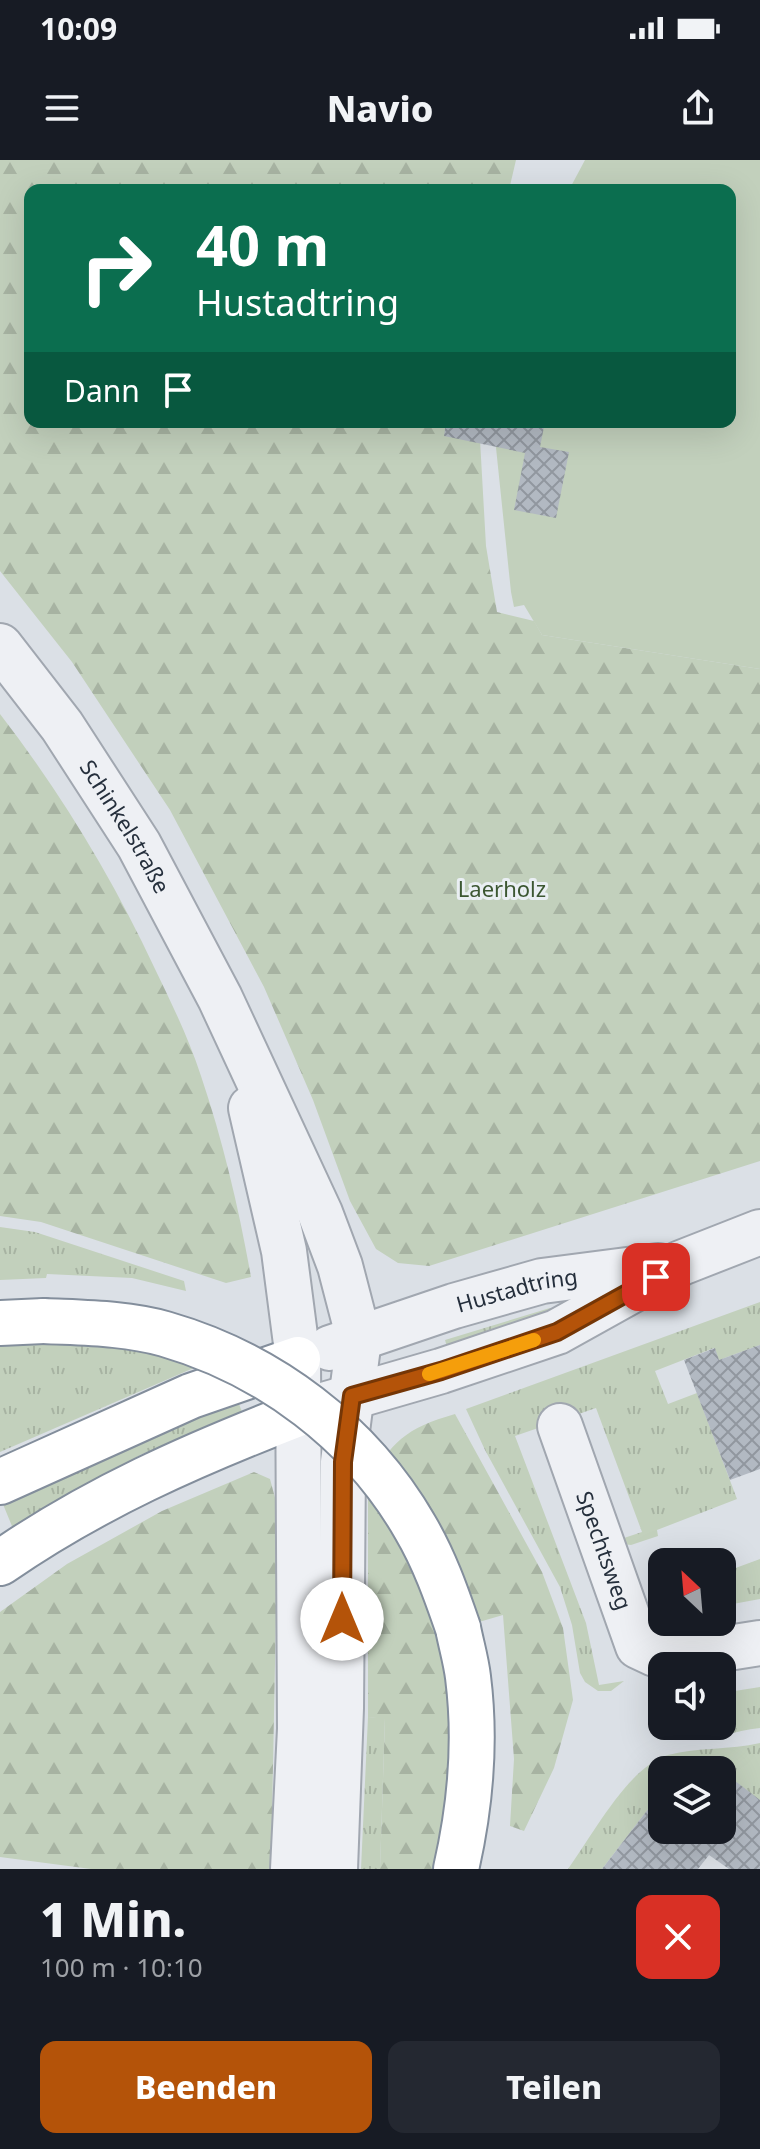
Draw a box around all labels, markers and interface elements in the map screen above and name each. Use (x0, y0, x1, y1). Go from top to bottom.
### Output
text: 10:09 (40, 8, 117, 49)
text: Navio (327, 84, 433, 133)
icon: menu (40, 86, 84, 130)
icon: share (676, 86, 720, 130)
text: 40 m (196, 206, 329, 282)
icon: right (64, 216, 168, 320)
text: Hustadtring (196, 278, 399, 327)
icon: arrive (156, 368, 200, 412)
text: Dann (64, 370, 140, 411)
street label: Schinkelstraße (74, 754, 178, 898)
park label: Laerholz (458, 873, 546, 903)
pin (622, 1243, 690, 1311)
icon: arrive (634, 1255, 678, 1299)
street label: Hustadtring (453, 1261, 579, 1319)
street label: Spechtsweg (570, 1487, 640, 1614)
north arrow (648, 1548, 736, 1636)
map controls (648, 1548, 736, 1844)
position arrow (300, 1577, 384, 1661)
button: sound (648, 1652, 736, 1740)
button: layers (648, 1756, 736, 1844)
text: 1 Min. (40, 1886, 186, 1951)
button: close (636, 1895, 720, 1979)
text: 100 m · 10:10 (40, 1949, 203, 1985)
button: Beenden (40, 2041, 372, 2133)
button: Teilen (388, 2041, 720, 2133)

